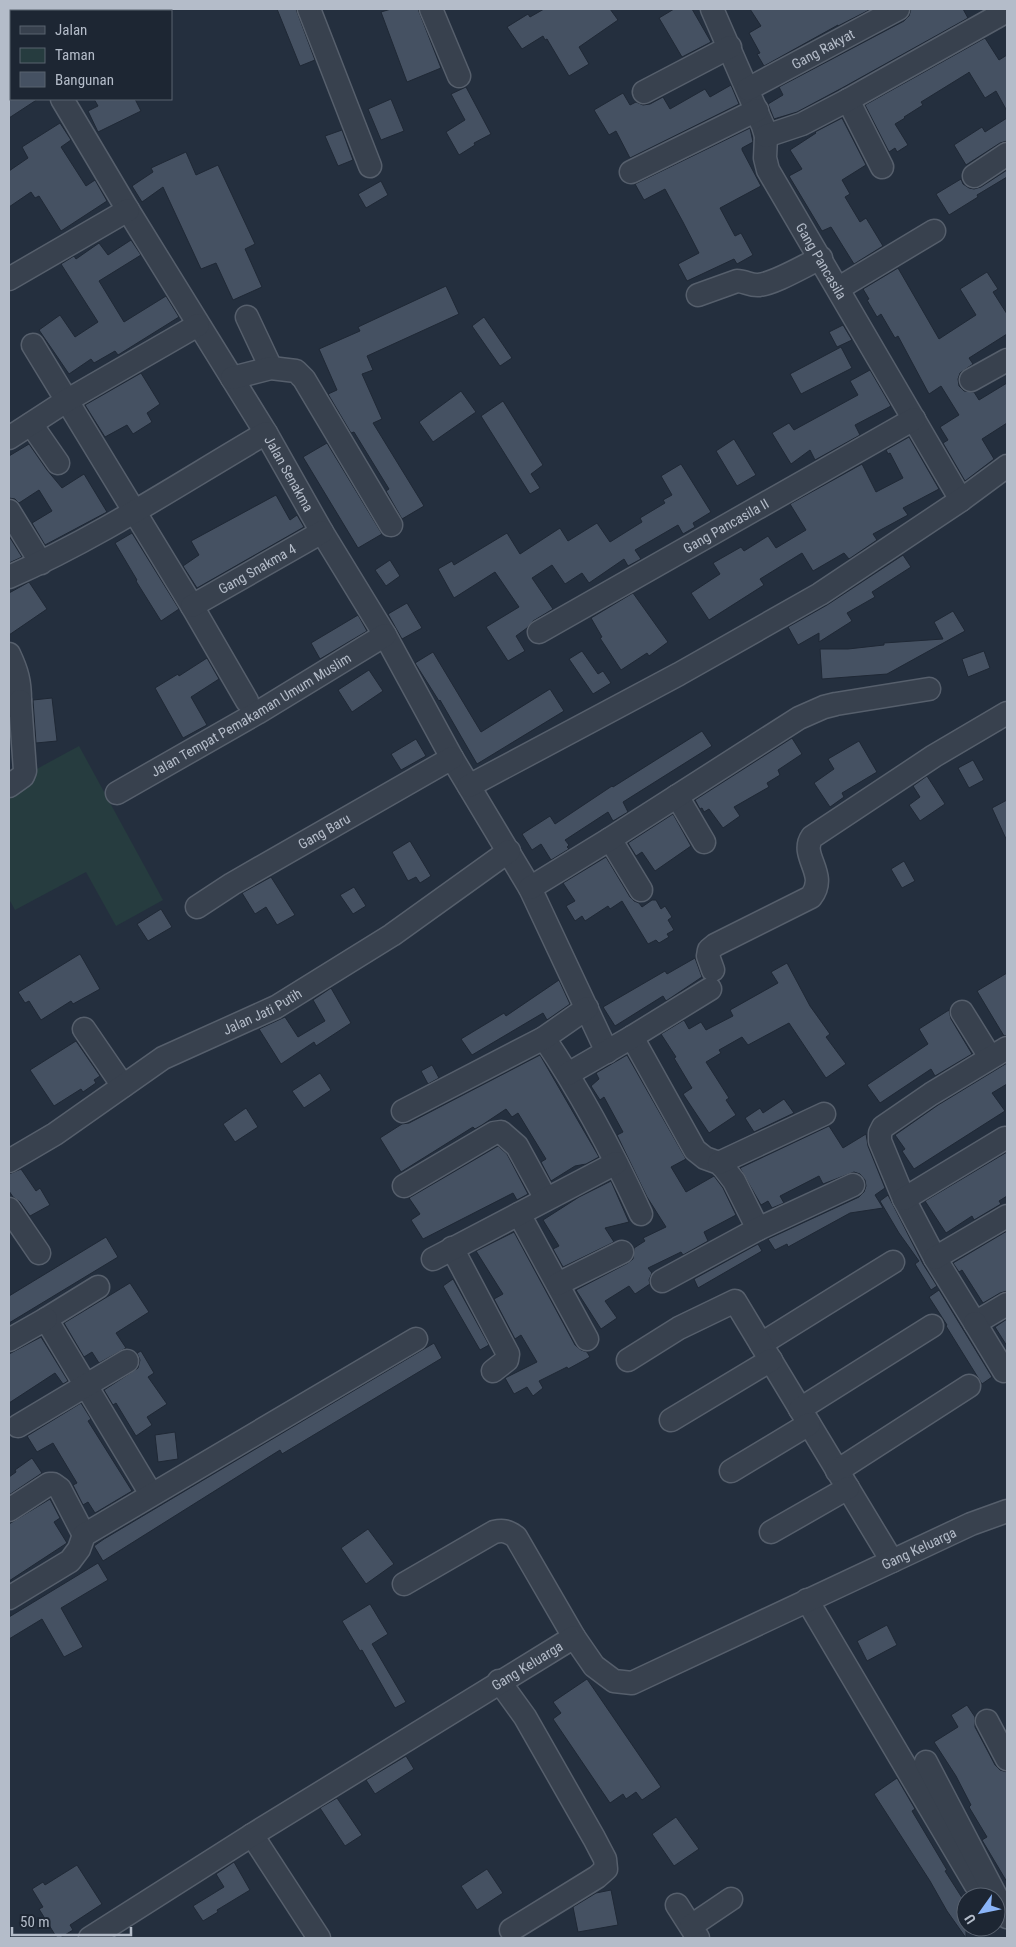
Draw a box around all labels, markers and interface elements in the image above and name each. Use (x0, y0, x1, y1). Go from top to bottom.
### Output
legend (10, 10, 172, 100)
text: Jalan (55, 21, 87, 39)
street label: Gang Rakyat (789, 26, 857, 72)
text: Taman (55, 46, 95, 64)
text: Bangunan (55, 71, 114, 89)
street label: Gang Pancasila (793, 220, 850, 302)
street label: Jalan Senakma (261, 433, 317, 514)
street label: Gang Pancasila II (680, 495, 772, 556)
street label: Gang Snakma 4 (216, 541, 299, 597)
street label: Jalan Tempat Pemakaman Umum Muslim (148, 650, 354, 780)
street label: Gang Baru (295, 810, 353, 852)
street label: Jalan Jati Putih (220, 985, 305, 1038)
street label: Gang Keluarga (879, 1524, 959, 1573)
street label: Gang Keluarga (489, 1638, 566, 1694)
north arrow (956, 1887, 1006, 1937)
scale bar (12, 1904, 131, 1936)
text: U (961, 1911, 979, 1927)
text: 50 m (20, 1913, 50, 1931)

